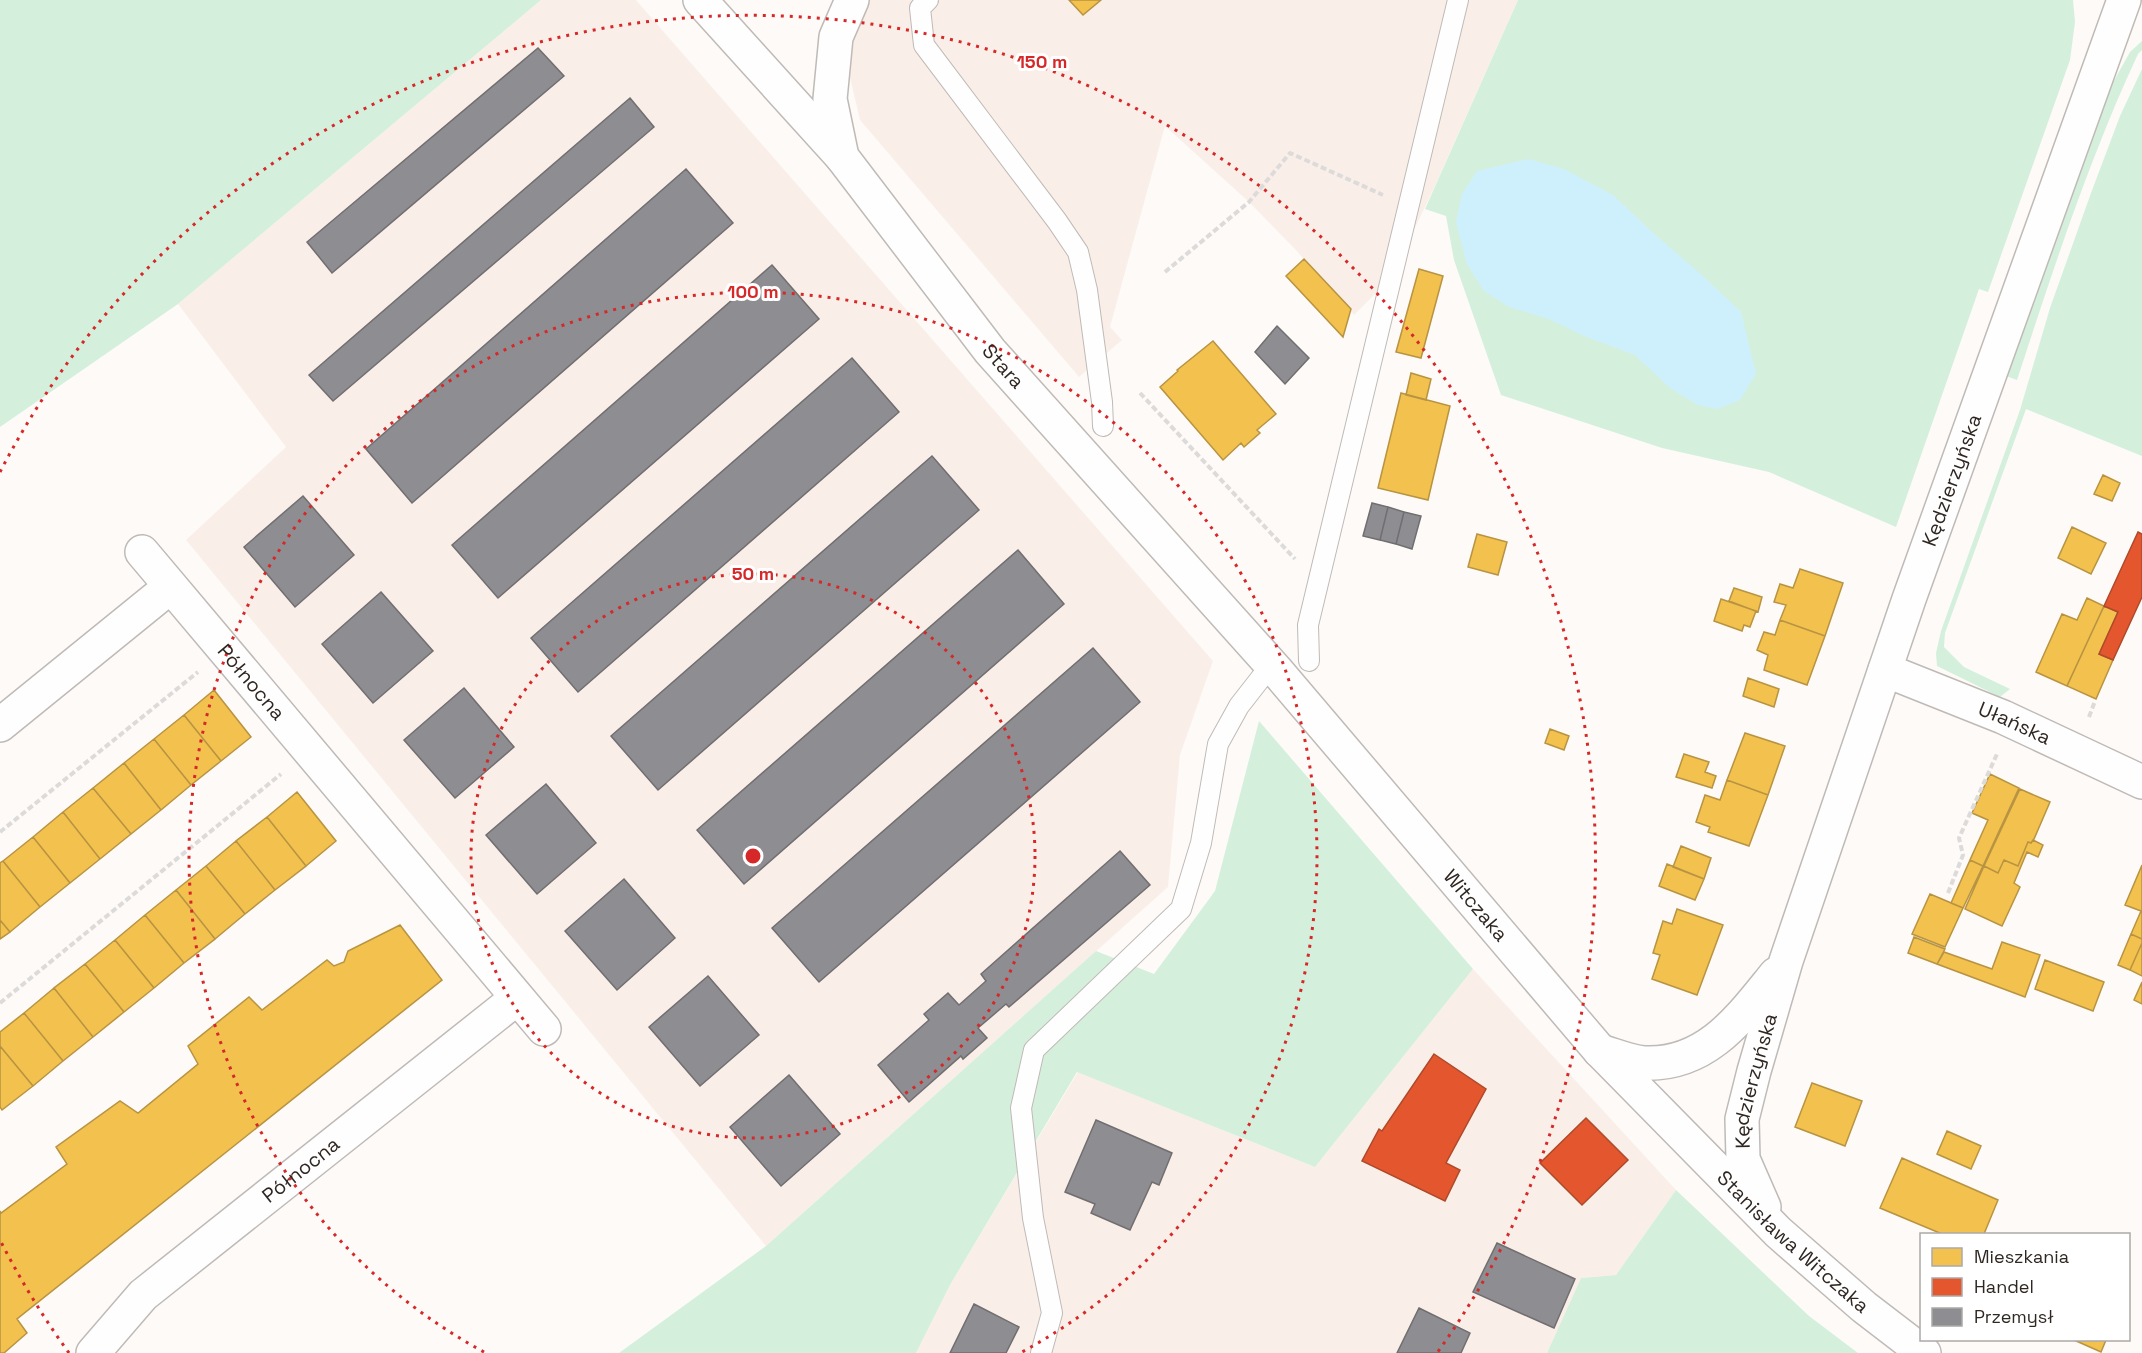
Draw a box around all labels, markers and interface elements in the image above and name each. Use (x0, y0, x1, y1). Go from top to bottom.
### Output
text: 150 m (1017, 50, 1067, 73)
text: 100 m (727, 280, 779, 303)
street label: Stara (977, 338, 1030, 394)
street label: Kędzierzyńska (1916, 410, 1987, 550)
text: 50 m (732, 562, 774, 585)
street label: Północna (212, 639, 291, 725)
street label: Ułańska (1974, 695, 2055, 751)
centre of rings (743, 846, 763, 866)
street label: Witczaka (1438, 864, 1514, 947)
street label: Kędzierzyńska (1728, 1010, 1783, 1149)
street label: Północna (257, 1131, 345, 1208)
street label: Stanisława Witczaka (1712, 1165, 1875, 1319)
legend (1920, 1233, 2130, 1341)
text: Mieszkania (1974, 1245, 2069, 1268)
text: Handel (1974, 1275, 2034, 1298)
text: Przemysł (1974, 1305, 2054, 1328)

